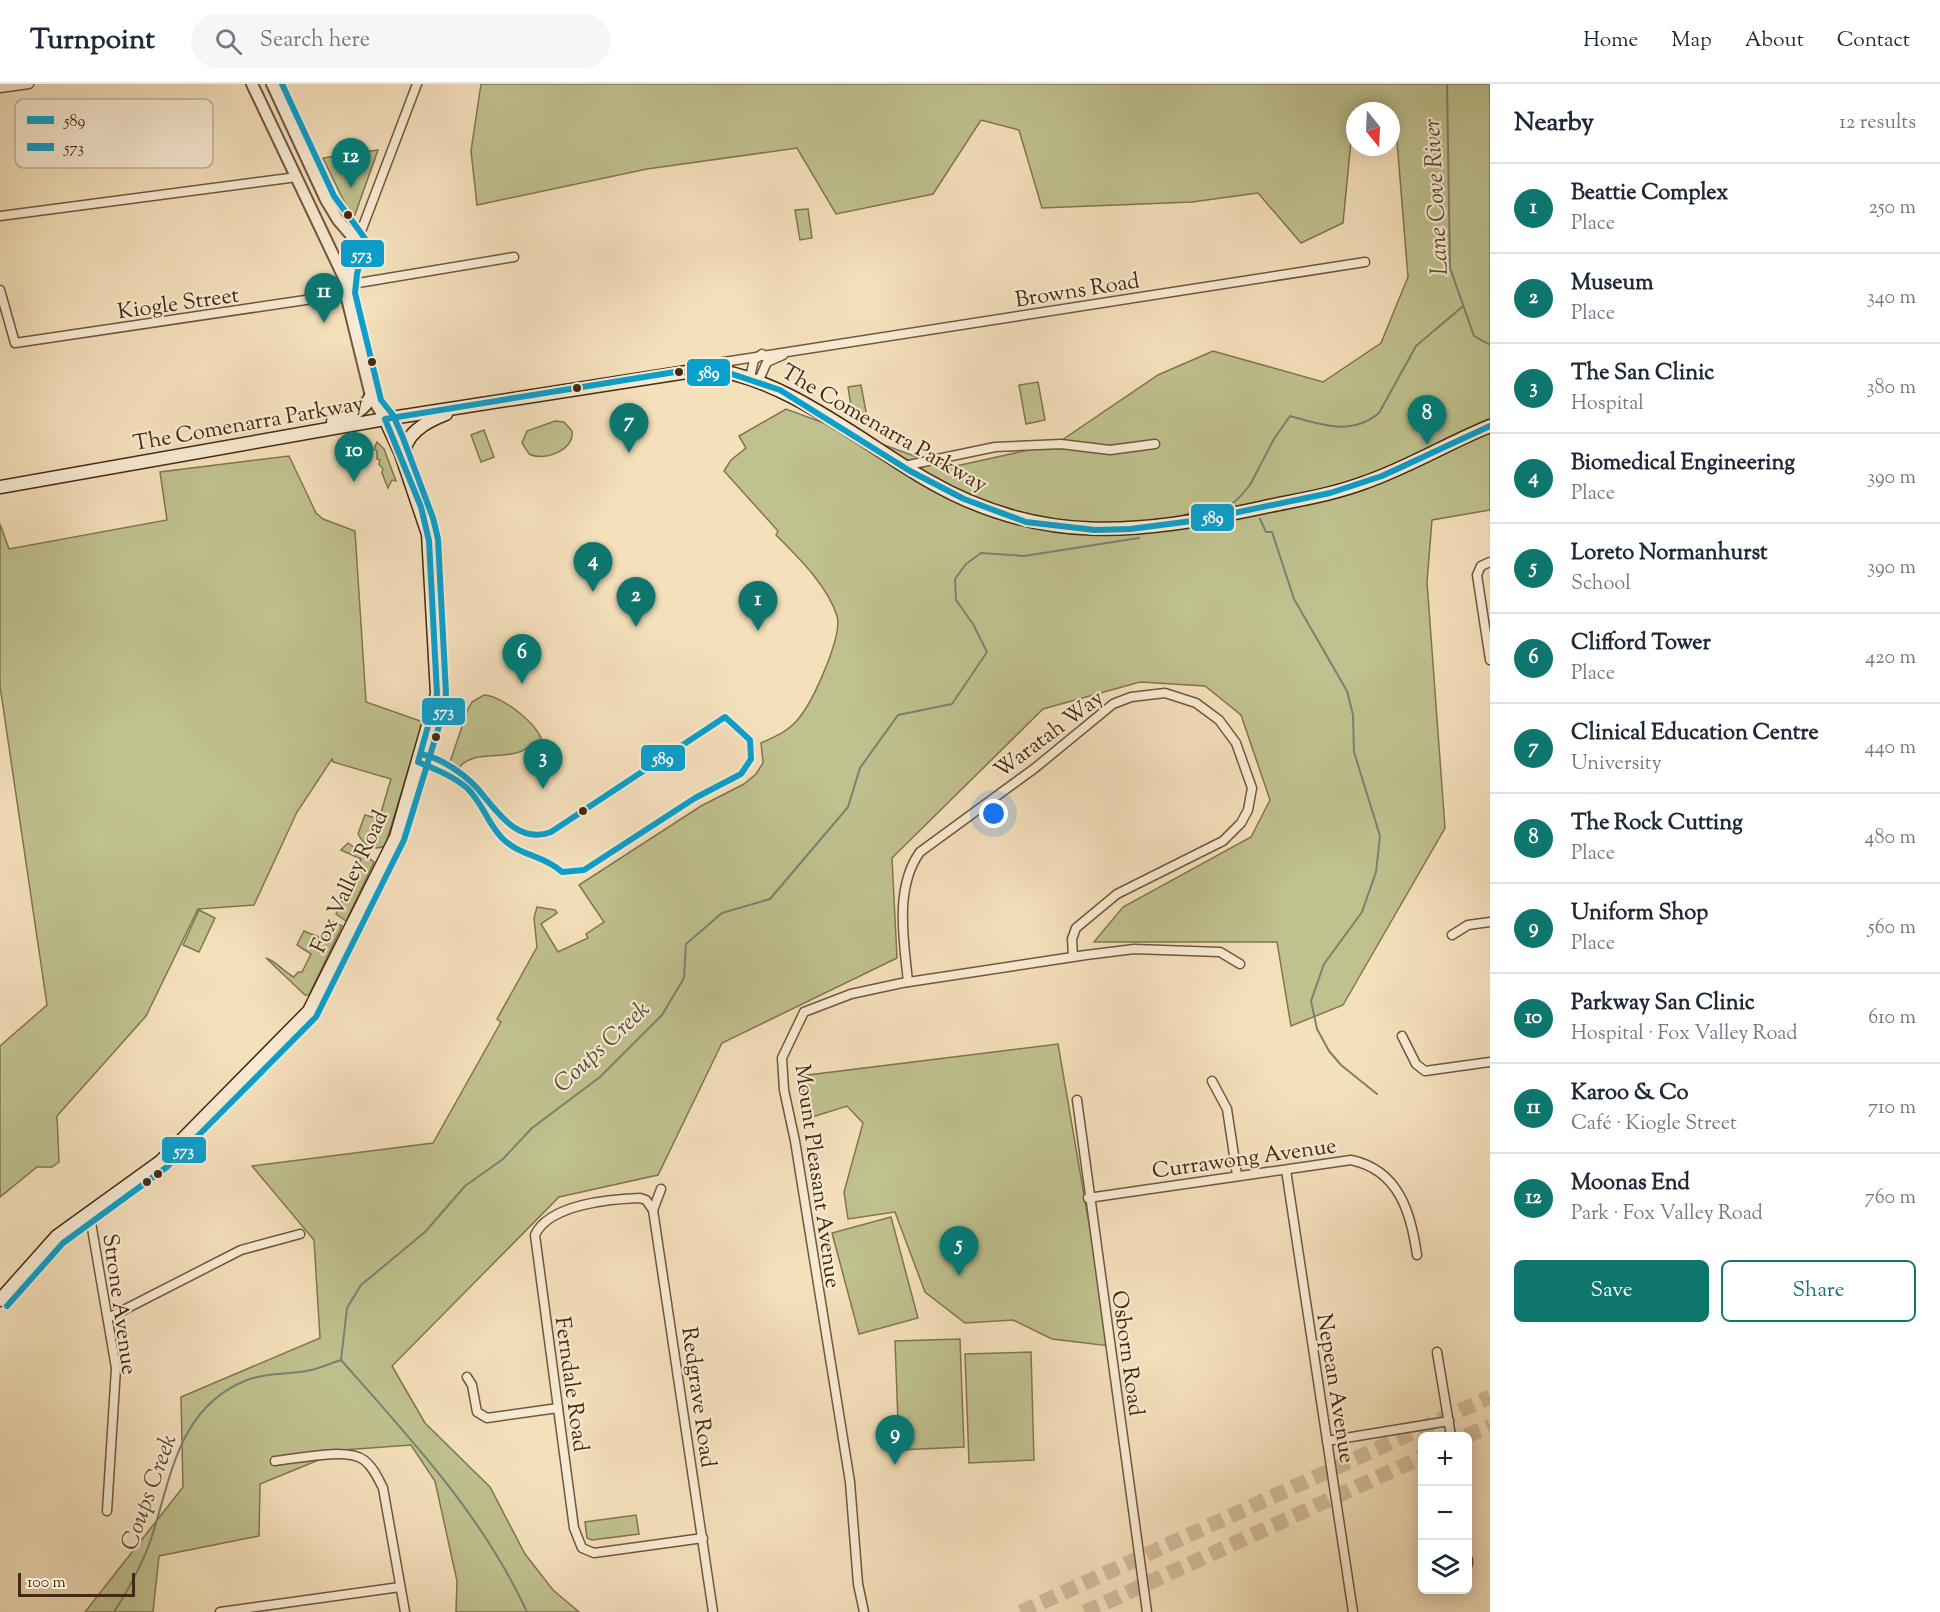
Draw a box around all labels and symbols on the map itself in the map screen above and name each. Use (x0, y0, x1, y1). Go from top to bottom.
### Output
legend (15, 99, 213, 168)
north arrow (1346, 102, 1400, 156)
text: 589 (63, 111, 85, 134)
water label: Lane Cove River (1416, 117, 1458, 276)
text: 573 (63, 138, 84, 161)
pin: 12 (332, 138, 370, 188)
unlabelled marker (342, 209, 354, 221)
line badge: 573 (340, 239, 385, 268)
text: 573 (350, 245, 373, 268)
street label: Browns Road (1013, 266, 1142, 318)
pin: 11 (304, 274, 344, 323)
street label: Kiogle Street (116, 281, 242, 329)
unlabelled marker (366, 356, 378, 368)
street label: The Comenarra Parkway (774, 357, 993, 502)
line badge: 589 (686, 358, 731, 387)
text: 589 (696, 363, 720, 386)
unlabelled marker (673, 366, 685, 378)
unlabelled marker (571, 382, 583, 394)
street label: The Comenarra Parkway (131, 389, 366, 461)
pin: 8 (1408, 396, 1446, 445)
pin: 7 (610, 404, 648, 453)
pin: 10 (334, 432, 374, 482)
line badge: 589 (1190, 503, 1235, 532)
text: 589 (1200, 508, 1224, 531)
pin: 4 (574, 542, 612, 592)
pin: 2 (616, 578, 656, 627)
pin: 1 (738, 582, 777, 631)
pin: 6 (502, 634, 542, 684)
street label: Waratah Way (988, 683, 1112, 787)
line badge: 573 (421, 697, 466, 726)
text: 573 (432, 702, 455, 725)
unlabelled marker (430, 731, 442, 743)
pin: 3 (524, 740, 562, 789)
line badge: 589 (640, 744, 686, 772)
text: 589 (650, 749, 674, 772)
your location (979, 799, 1008, 828)
unlabelled marker (577, 805, 589, 817)
street label: Fox Valley Road (304, 806, 398, 959)
water label: Coups Creek (546, 994, 658, 1101)
street label: Mount Pleasant Avenue (784, 1062, 848, 1290)
street label: Currawong Avenue (1150, 1131, 1339, 1189)
line badge: 573 (161, 1136, 207, 1164)
text: 573 (172, 1141, 195, 1164)
unlabelled marker (152, 1168, 164, 1180)
unlabelled marker (141, 1176, 153, 1188)
pin: 5 (940, 1226, 978, 1276)
street label: Strone Avenue (92, 1232, 144, 1377)
street label: Osborn Road (1101, 1288, 1151, 1418)
street label: Nepean Avenue (1306, 1311, 1362, 1466)
street label: Ferndale Road (545, 1315, 595, 1454)
street label: Redgrave Road (671, 1325, 723, 1470)
pin: 9 (876, 1416, 914, 1465)
water label: Coups Creek (113, 1430, 187, 1555)
scale bar (18, 1570, 135, 1598)

